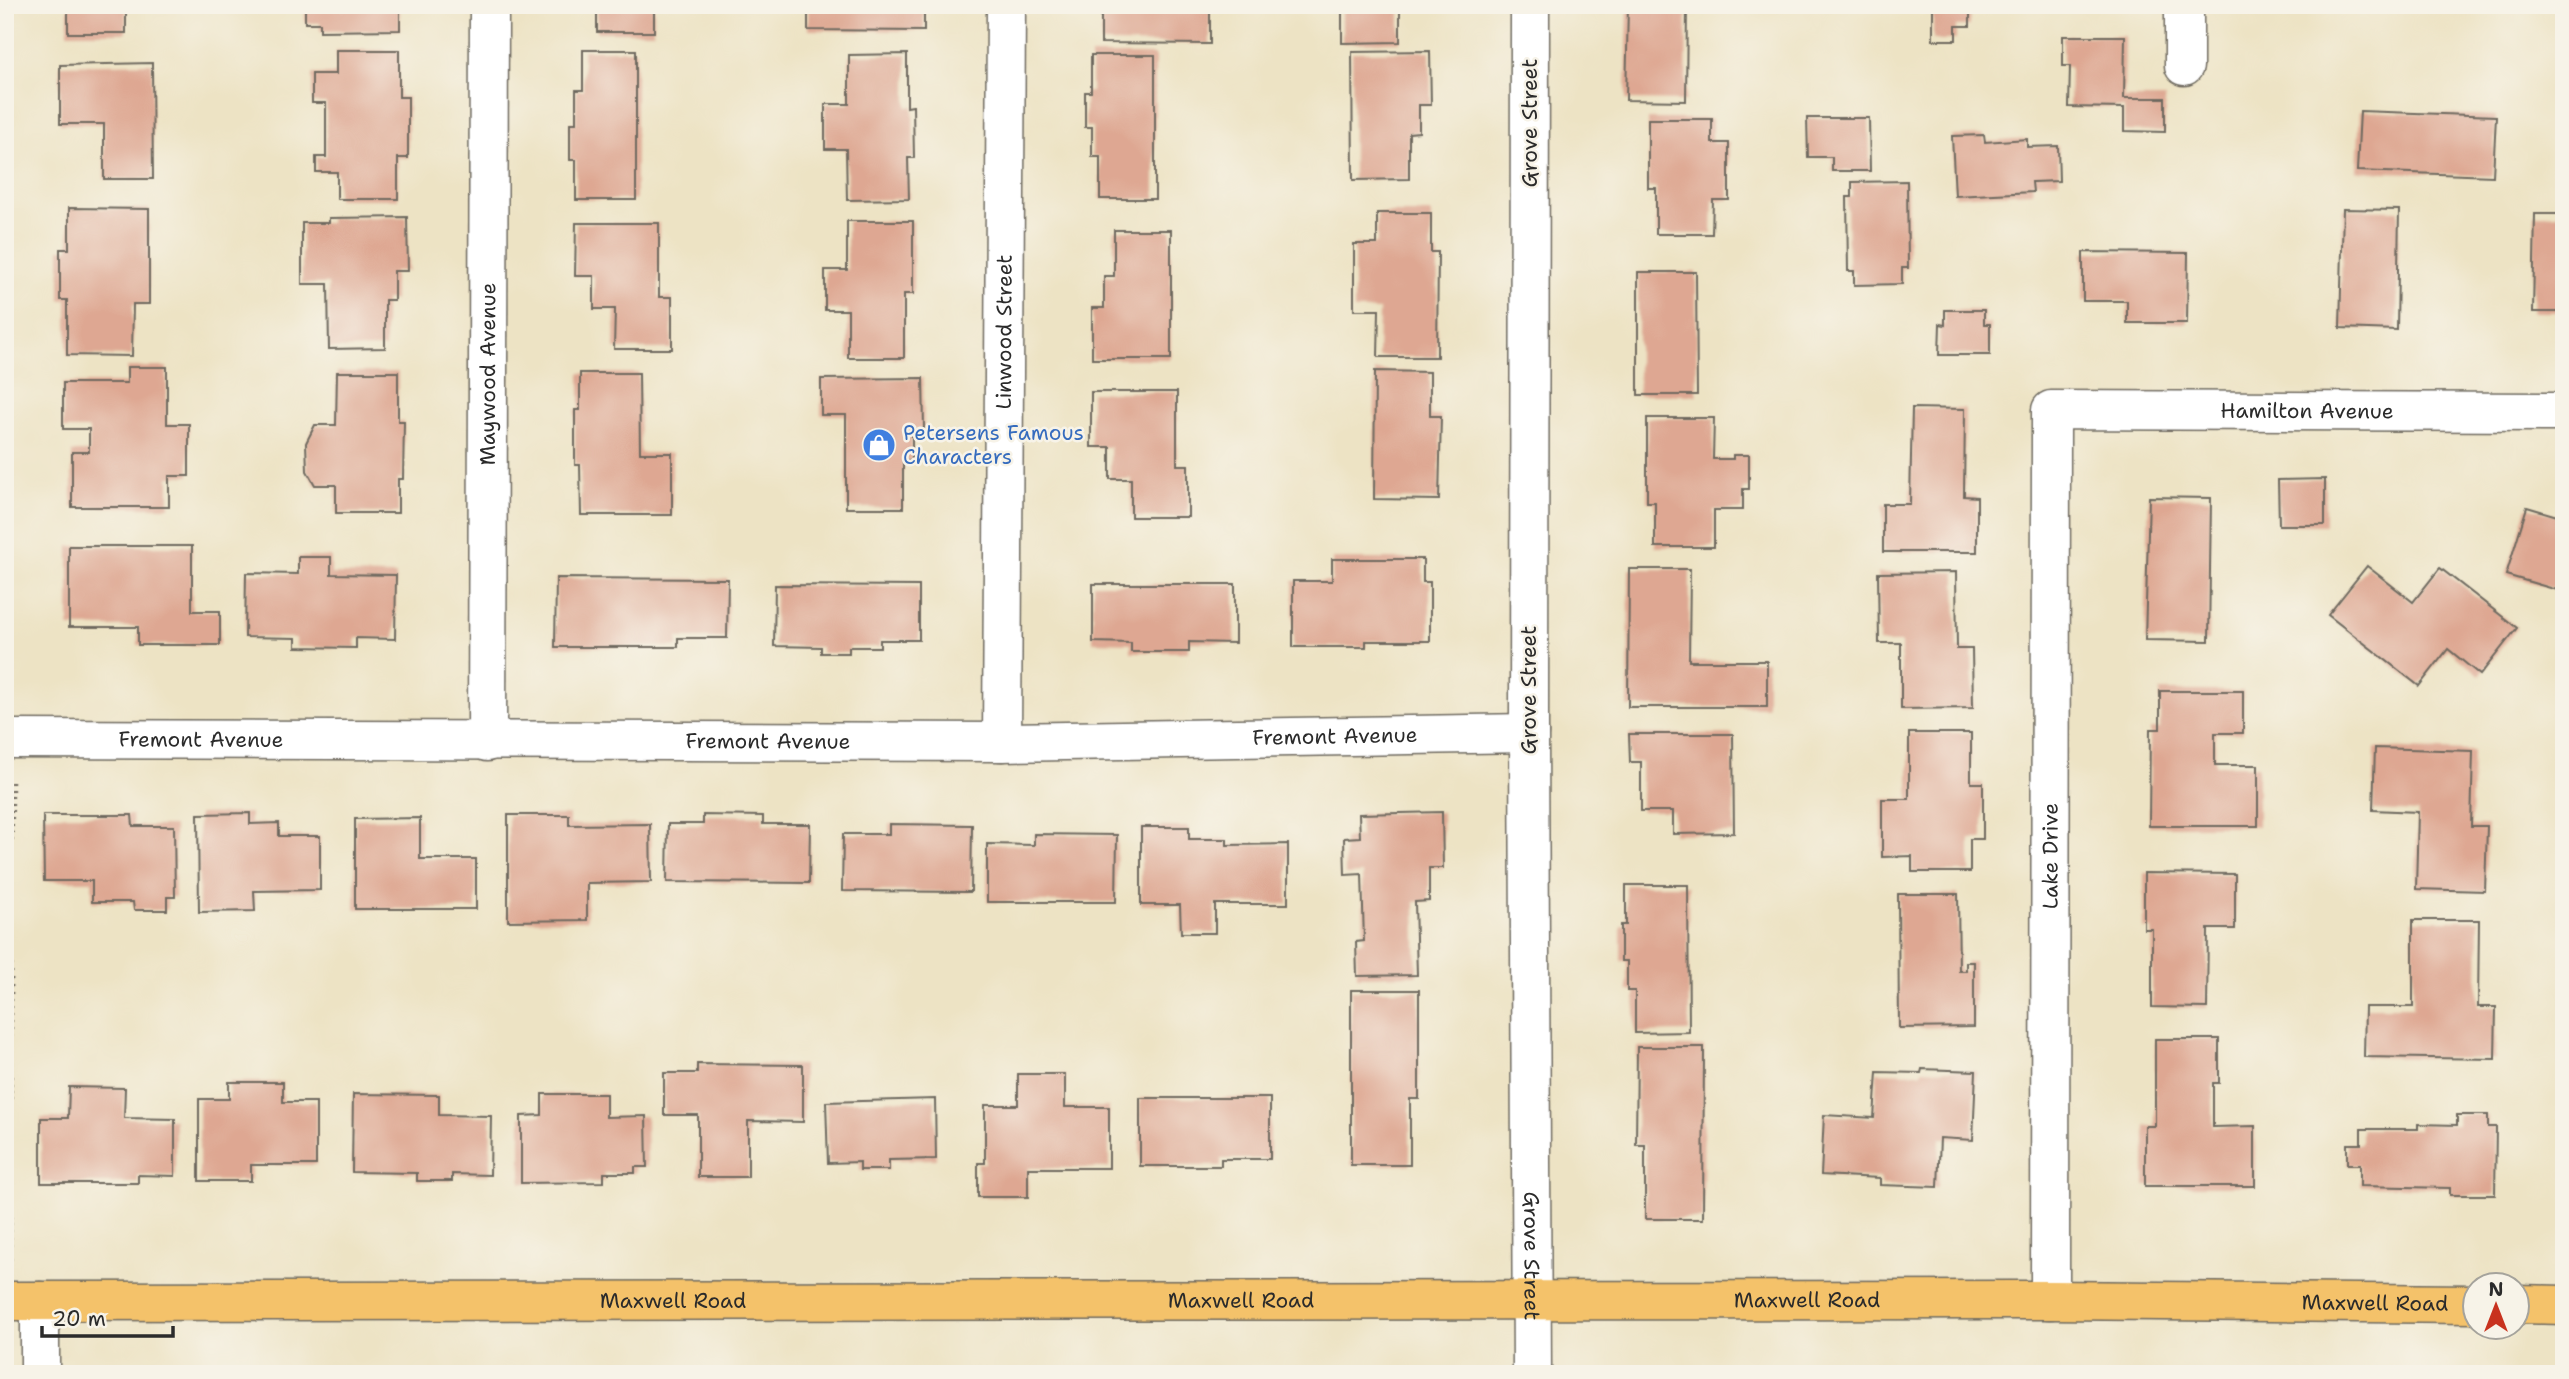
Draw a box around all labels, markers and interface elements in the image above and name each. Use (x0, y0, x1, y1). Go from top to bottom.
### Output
street label: Grove Street (1516, 59, 1544, 187)
street label: Linwood Street (990, 254, 1019, 410)
street label: Maywood Avenue (474, 282, 502, 466)
street label: Hamilton Avenue (2220, 397, 2394, 425)
place label: Petersens Famous Characters (903, 419, 1084, 471)
shop icon: Petersens Famous Characters (860, 426, 898, 464)
street label: Grove Street (1515, 626, 1543, 754)
street label: Fremont Avenue (1252, 721, 1418, 752)
street label: Fremont Avenue (118, 725, 284, 754)
street label: Fremont Avenue (685, 727, 851, 756)
street label: Lake Drive (2036, 803, 2065, 909)
street label: Grove Street (1517, 1191, 1546, 1321)
north arrow (2460, 1270, 2530, 1340)
text: N (2488, 1277, 2504, 1302)
street label: Maxwell Road (1168, 1286, 1314, 1314)
street label: Maxwell Road (1734, 1286, 1880, 1314)
street label: Maxwell Road (600, 1287, 746, 1315)
street label: Maxwell Road (2302, 1288, 2448, 1318)
scale bar (42, 1295, 173, 1339)
text: 20 m (52, 1305, 106, 1333)

